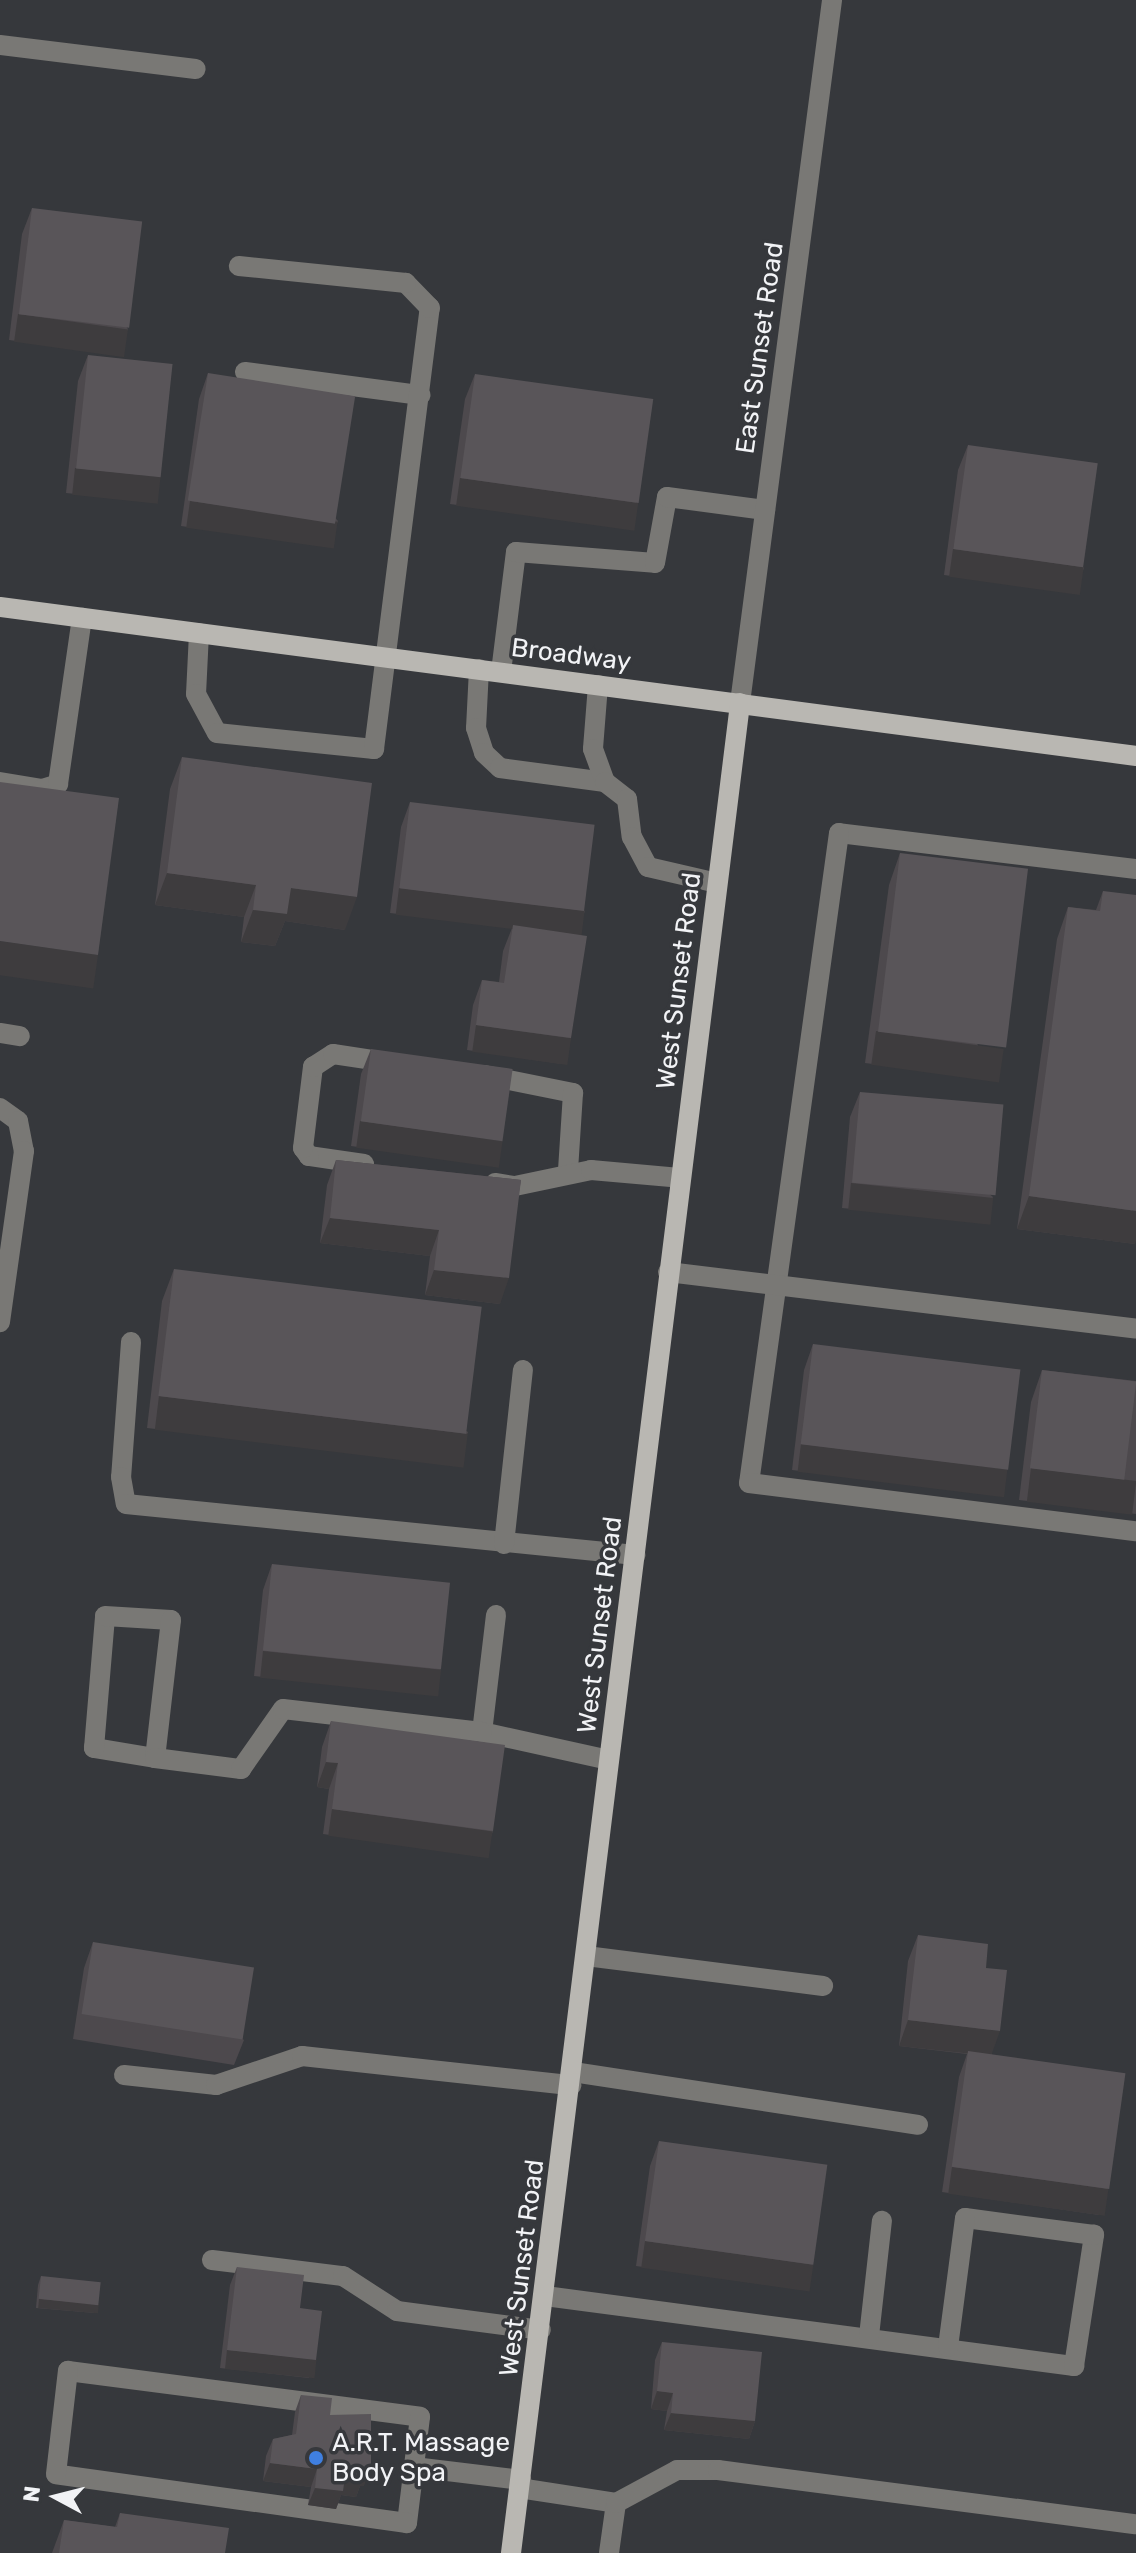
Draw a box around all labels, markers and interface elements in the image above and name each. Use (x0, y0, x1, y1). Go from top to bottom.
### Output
street label: East Sunset Road (730, 240, 790, 456)
street label: Broadway (509, 632, 633, 678)
street label: West Sunset Road (650, 871, 708, 1091)
street label: West Sunset Road (571, 1515, 629, 1735)
street label: West Sunset Road (493, 2158, 551, 2378)
place label: A.R.T. Massage Body Spa (332, 2427, 510, 2488)
marker: A.R.T. Massage Body Spa (307, 2449, 325, 2467)
north arrow (16, 2457, 96, 2537)
text: N (17, 2485, 46, 2504)

